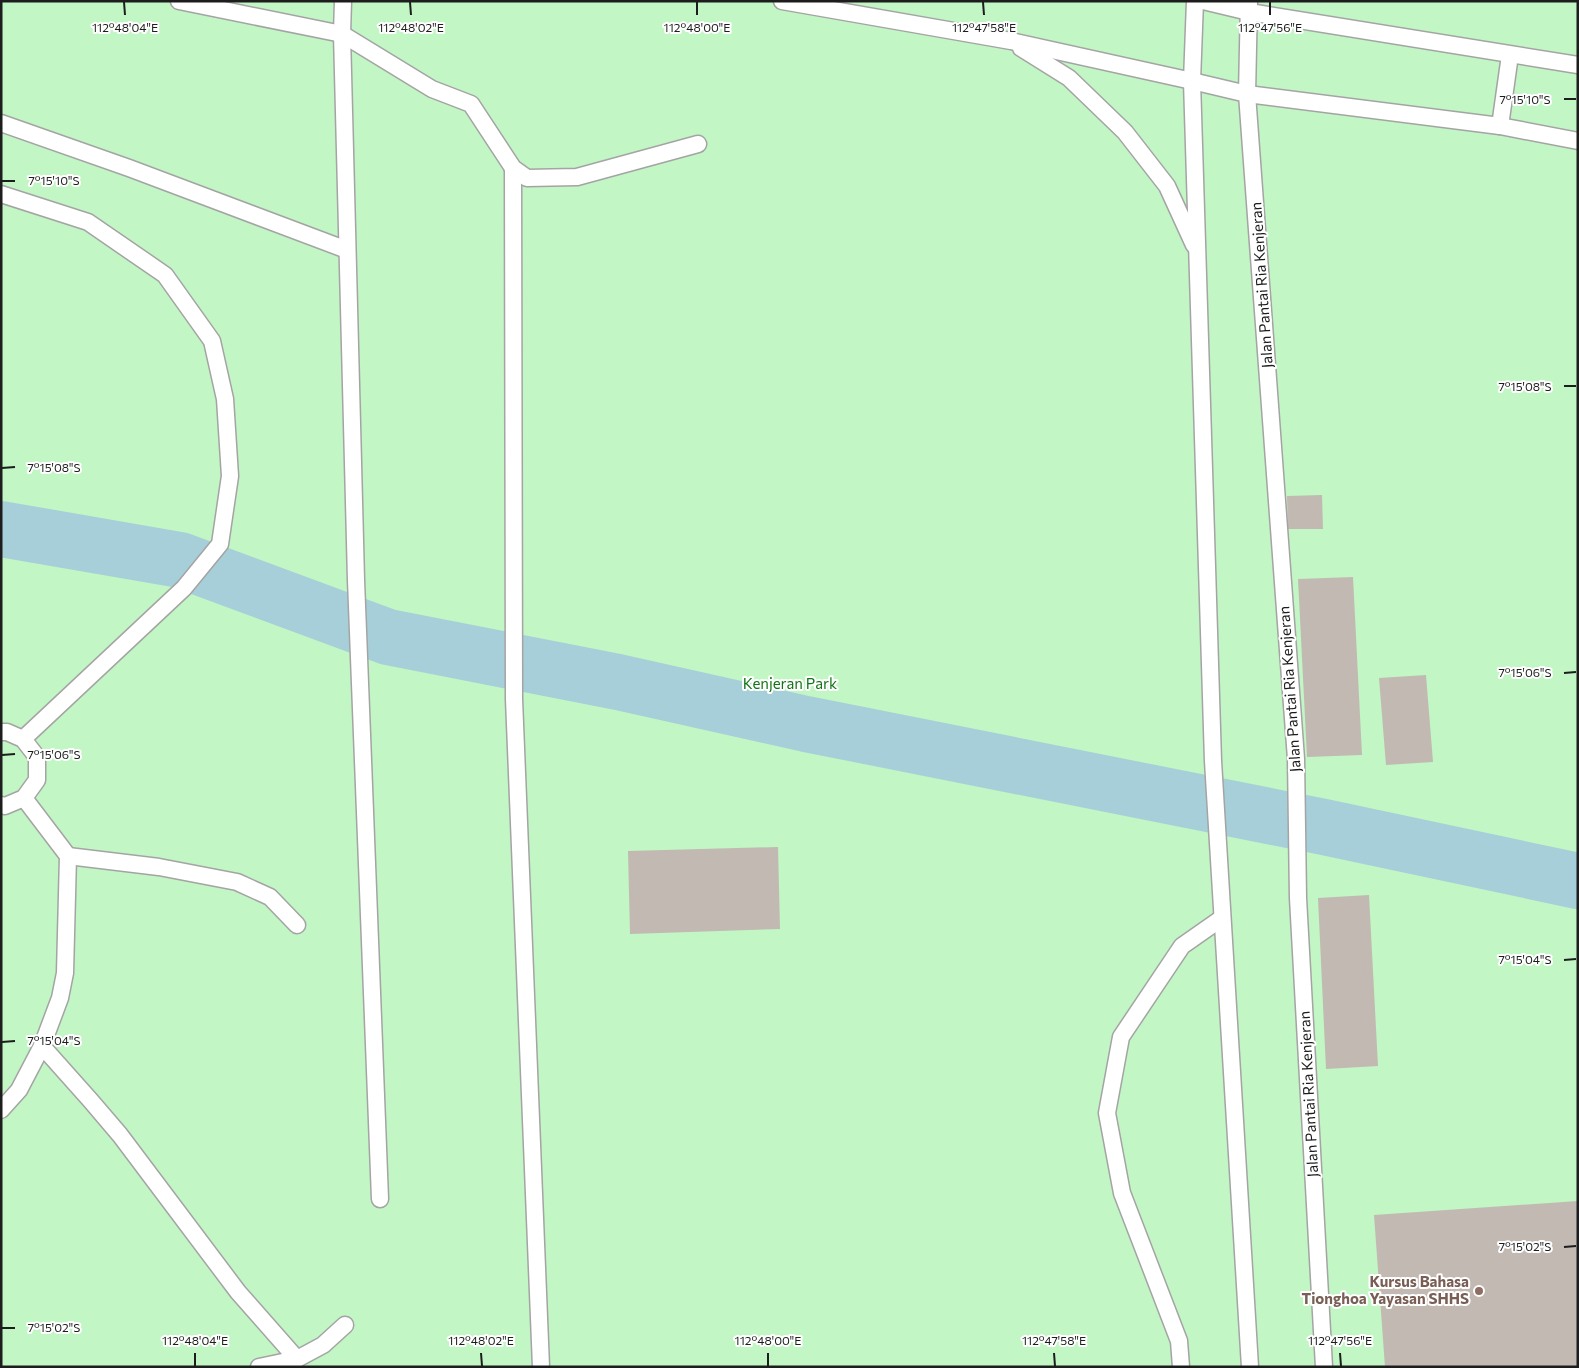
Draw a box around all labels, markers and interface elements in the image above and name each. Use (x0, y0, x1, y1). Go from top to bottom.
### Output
text: 112°48'04"E (92, 20, 158, 34)
text: 112°48'02"E (378, 20, 444, 34)
text: 112°48'00"E (664, 20, 730, 34)
text: 112°47'58"E (952, 20, 1016, 34)
text: 112°47'56"E (1238, 20, 1302, 34)
text: 7°15'10"S (1500, 92, 1550, 106)
text: 7°15'10"S (29, 173, 79, 187)
street label: Jalan Pantai Ria Kenjeran (1246, 201, 1276, 369)
text: 7°15'08"S (1498, 379, 1552, 393)
text: 7°15'08"S (27, 460, 81, 474)
street label: Jalan Pantai Ria Kenjeran (1274, 605, 1304, 773)
text: 7°15'06"S (1498, 665, 1552, 679)
park label: Kenjeran Park (743, 674, 837, 692)
text: 7°15'06"S (27, 747, 81, 761)
text: 7°15'04"S (1498, 952, 1552, 966)
street label: Jalan Pantai Ria Kenjeran (1295, 1010, 1321, 1178)
text: 7°15'04"S (27, 1033, 81, 1047)
text: 7°15'02"S (1499, 1239, 1551, 1253)
place label: Kursus Bahasa Tionghoa Yayasan SHHS (1301, 1272, 1469, 1307)
marker: Kursus Bahasa Tionghoa Yayasan SHHS (1473, 1285, 1485, 1297)
text: 7°15'02"S (28, 1320, 80, 1334)
text: 112°48'04"E (162, 1333, 228, 1347)
text: 112°48'02"E (448, 1333, 514, 1347)
text: 112°48'00"E (735, 1333, 801, 1347)
text: 112°47'58"E (1022, 1333, 1086, 1347)
text: 112°47'56"E (1308, 1333, 1372, 1347)

